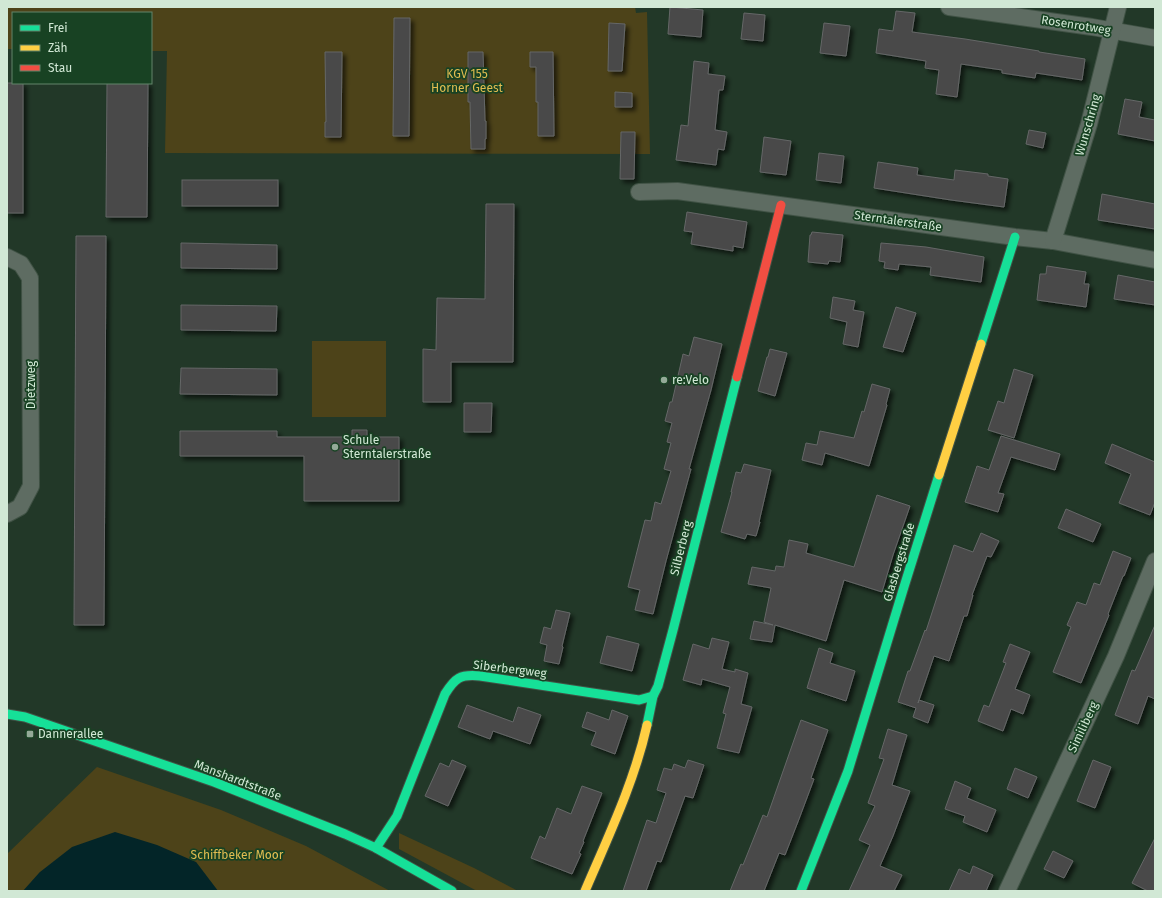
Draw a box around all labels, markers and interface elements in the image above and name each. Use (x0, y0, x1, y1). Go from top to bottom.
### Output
legend (12, 12, 152, 84)
street label: Rosenrotweg (1040, 13, 1113, 38)
text: Frei (48, 21, 68, 35)
text: Zäh (48, 41, 68, 55)
text: Stau (48, 61, 72, 75)
park label: KGV 155 Horner Geest (431, 67, 504, 95)
street label: Wunschring (1073, 92, 1104, 157)
street label: Sterntalerstraße (853, 208, 943, 234)
street label: Dietzweg (24, 360, 38, 409)
place label: re:Velo (672, 373, 709, 387)
marker: re:Velo (659, 375, 669, 385)
place label: Schule Sterntalerstraße (343, 433, 431, 461)
marker: Schule Sterntalerstraße (330, 442, 340, 452)
street label: Silberberg (667, 518, 695, 577)
street label: Glasbergstraße (880, 521, 918, 603)
street label: Siberbergweg (472, 658, 548, 681)
street label: Similiberg (1065, 698, 1101, 755)
place label: Dannerallee (38, 727, 103, 741)
marker: Dannerallee (25, 729, 35, 739)
street label: Manshardtstraße (192, 757, 284, 803)
park label: Schiffbeker Moor (191, 848, 284, 862)

